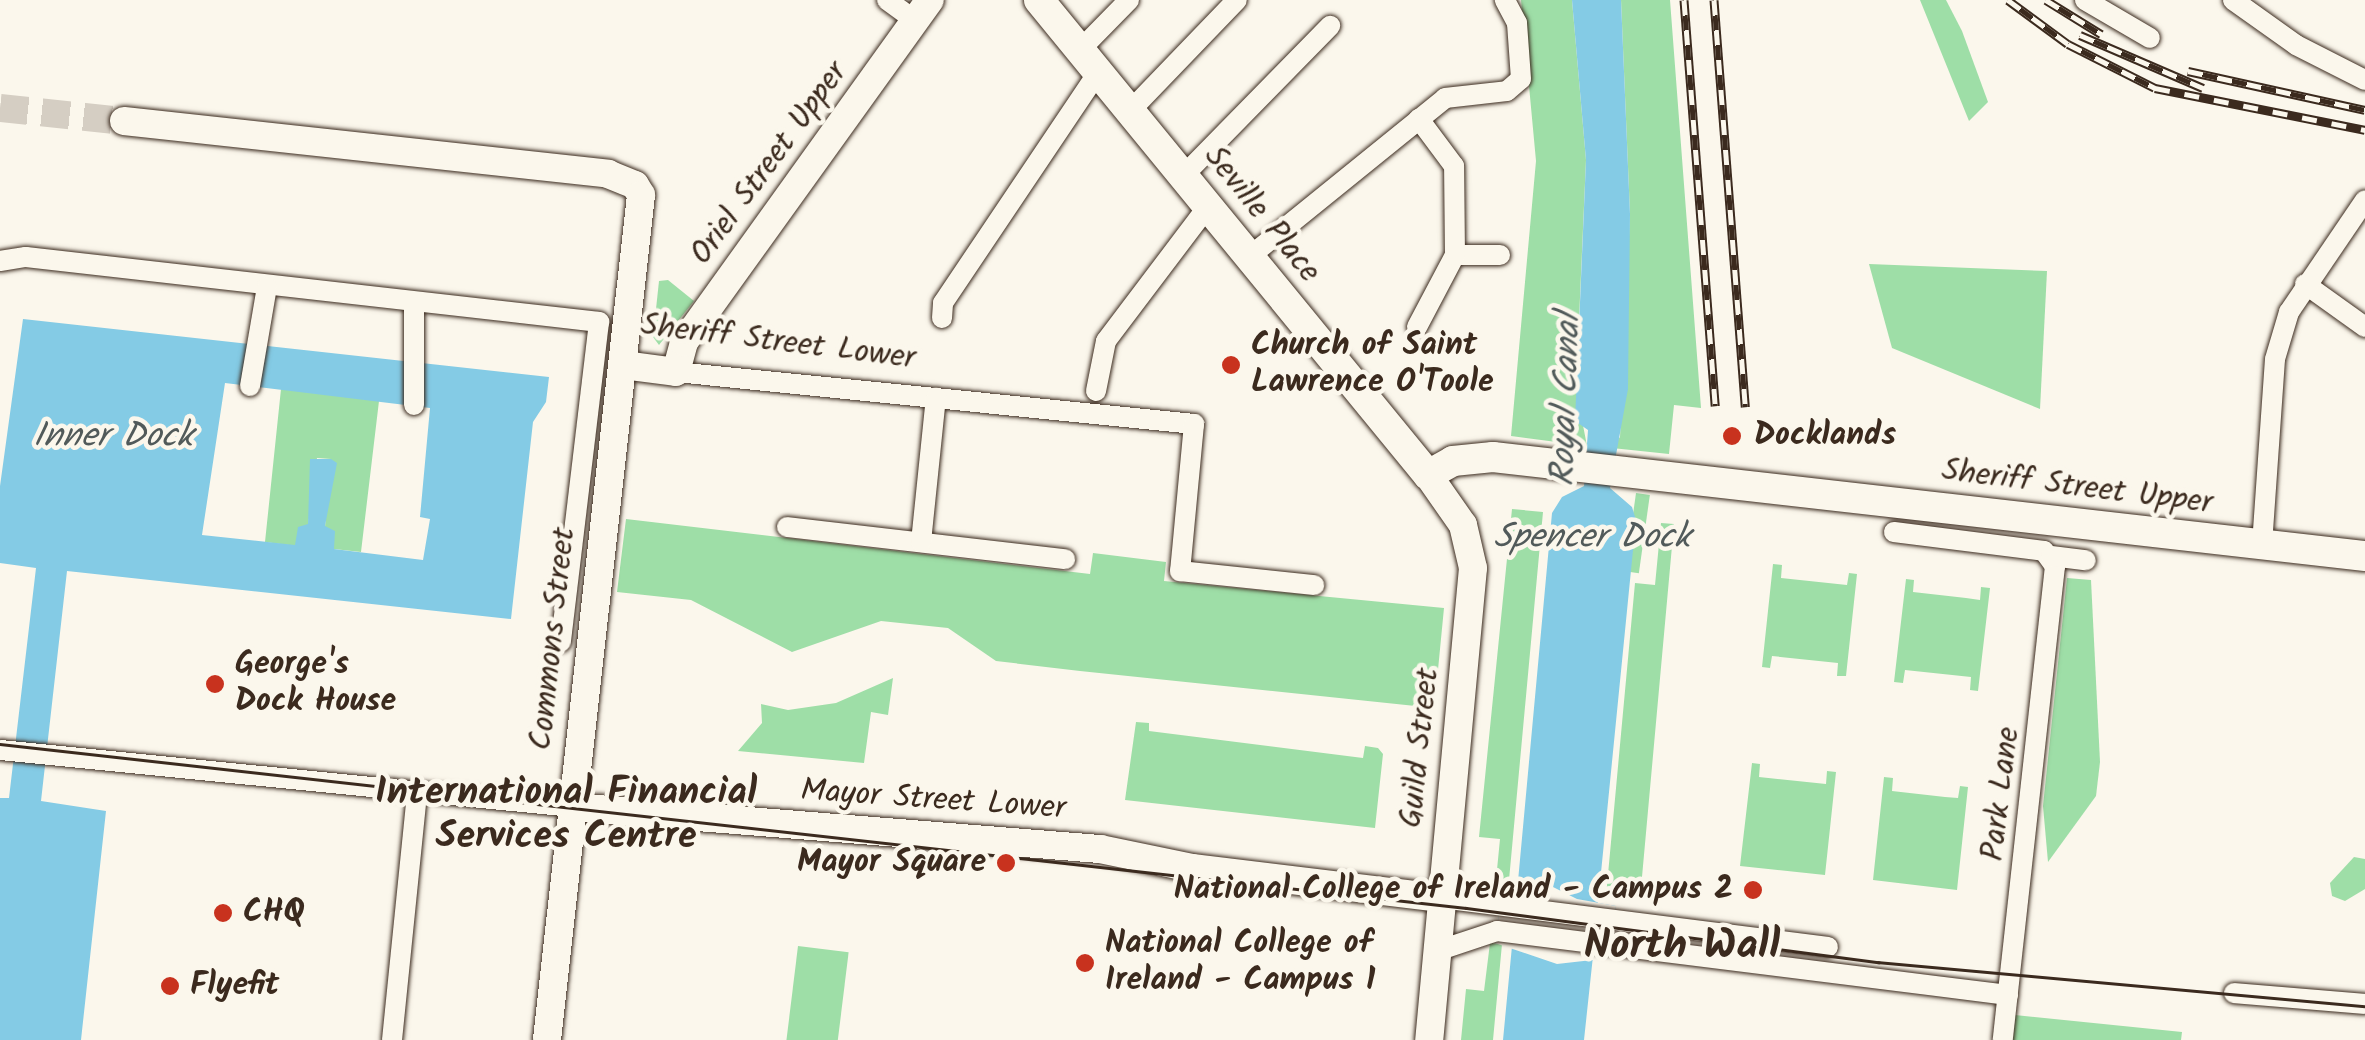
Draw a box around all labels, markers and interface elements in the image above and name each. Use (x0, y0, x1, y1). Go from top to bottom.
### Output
street label: Oriel Street Upper (683, 55, 857, 273)
street label: Seville Place (1194, 139, 1328, 291)
street label: Sheriff Street Lower (639, 307, 917, 379)
water label: Royal Canal (1543, 313, 1591, 487)
place label: Church of Saint Lawrence O'Toole (1251, 328, 1494, 403)
marker: Church of Saint Lawrence O'Toole (1220, 354, 1242, 376)
water label: Inner Dock (33, 416, 193, 458)
place label: Docklands (1754, 417, 1896, 455)
marker: Docklands (1719, 423, 1745, 449)
street label: Sheriff Street Upper (1939, 452, 2215, 524)
water label: Spencer Dock (1493, 517, 1691, 559)
street label: Commons Street (523, 526, 585, 752)
place label: George's Dock House (235, 647, 396, 722)
street label: Guild Street (1394, 666, 1448, 830)
marker: George's Dock House (204, 673, 226, 695)
street label: Park Lane (1975, 725, 2029, 863)
district label: International Financial Services Centre (375, 771, 757, 861)
street label: Mayor Street Lower (799, 773, 1067, 829)
place label: Mayor Square (797, 844, 986, 882)
marker: Mayor Square (995, 852, 1017, 874)
place label: National College of Ireland - Campus 2 (1174, 871, 1733, 909)
marker: National College of Ireland - Campus 2 (1742, 879, 1764, 901)
place label: CHQ (243, 894, 305, 932)
marker: CHQ (212, 902, 234, 924)
district label: North Wall (1584, 922, 1780, 972)
place label: National College of Ireland - Campus 1 (1105, 926, 1375, 1001)
marker: National College of Ireland - Campus 1 (1074, 952, 1096, 974)
place label: Flyefit (190, 967, 279, 1005)
marker: Flyefit (159, 975, 181, 997)

